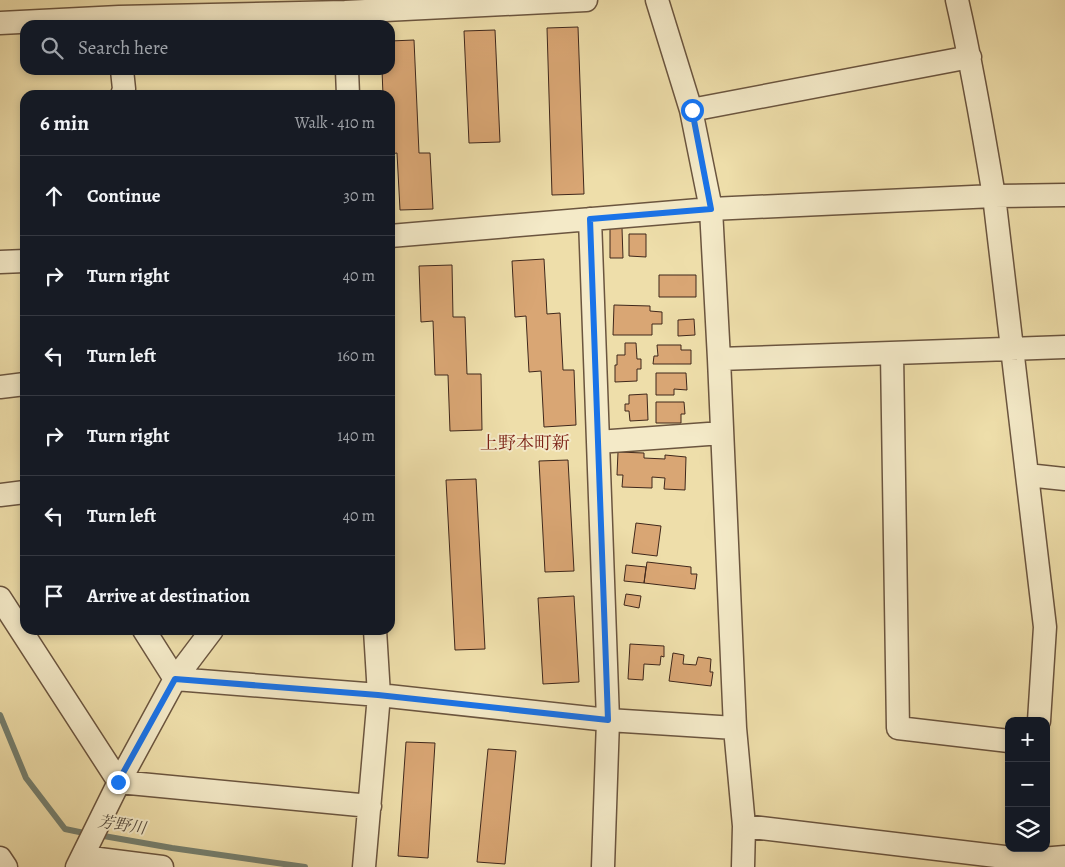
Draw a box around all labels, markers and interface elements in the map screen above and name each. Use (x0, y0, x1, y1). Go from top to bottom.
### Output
search box (20, 20, 395, 75)
icon: search (38, 34, 66, 62)
text: Search here (78, 35, 168, 61)
route start (681, 99, 704, 122)
text: 6 min (40, 109, 89, 137)
text: Walk · 410 m (295, 112, 375, 134)
icon: ahead (40, 182, 68, 210)
text: Continue (87, 183, 161, 209)
text: 30 m (343, 185, 375, 207)
icon: right (40, 262, 68, 290)
text: Turn right (87, 263, 169, 289)
text: 40 m (343, 265, 375, 287)
icon: left (40, 342, 68, 370)
text: Turn left (87, 343, 156, 369)
text: 160 m (337, 345, 375, 367)
icon: right (40, 422, 68, 450)
text: Turn right (87, 423, 169, 449)
text: 140 m (337, 425, 375, 447)
district label: 上野本町新 (480, 431, 570, 455)
icon: left (40, 502, 68, 530)
text: Turn left (87, 503, 156, 529)
text: 40 m (343, 505, 375, 527)
icon: arrive (40, 582, 68, 610)
text: Arrive at destination (87, 583, 250, 609)
map controls (1005, 717, 1050, 852)
button: + (1005, 717, 1050, 762)
button: − (1005, 762, 1050, 807)
route end (107, 771, 130, 794)
button: layers (1005, 807, 1050, 852)
water label: 芳野川 (96, 810, 149, 840)

